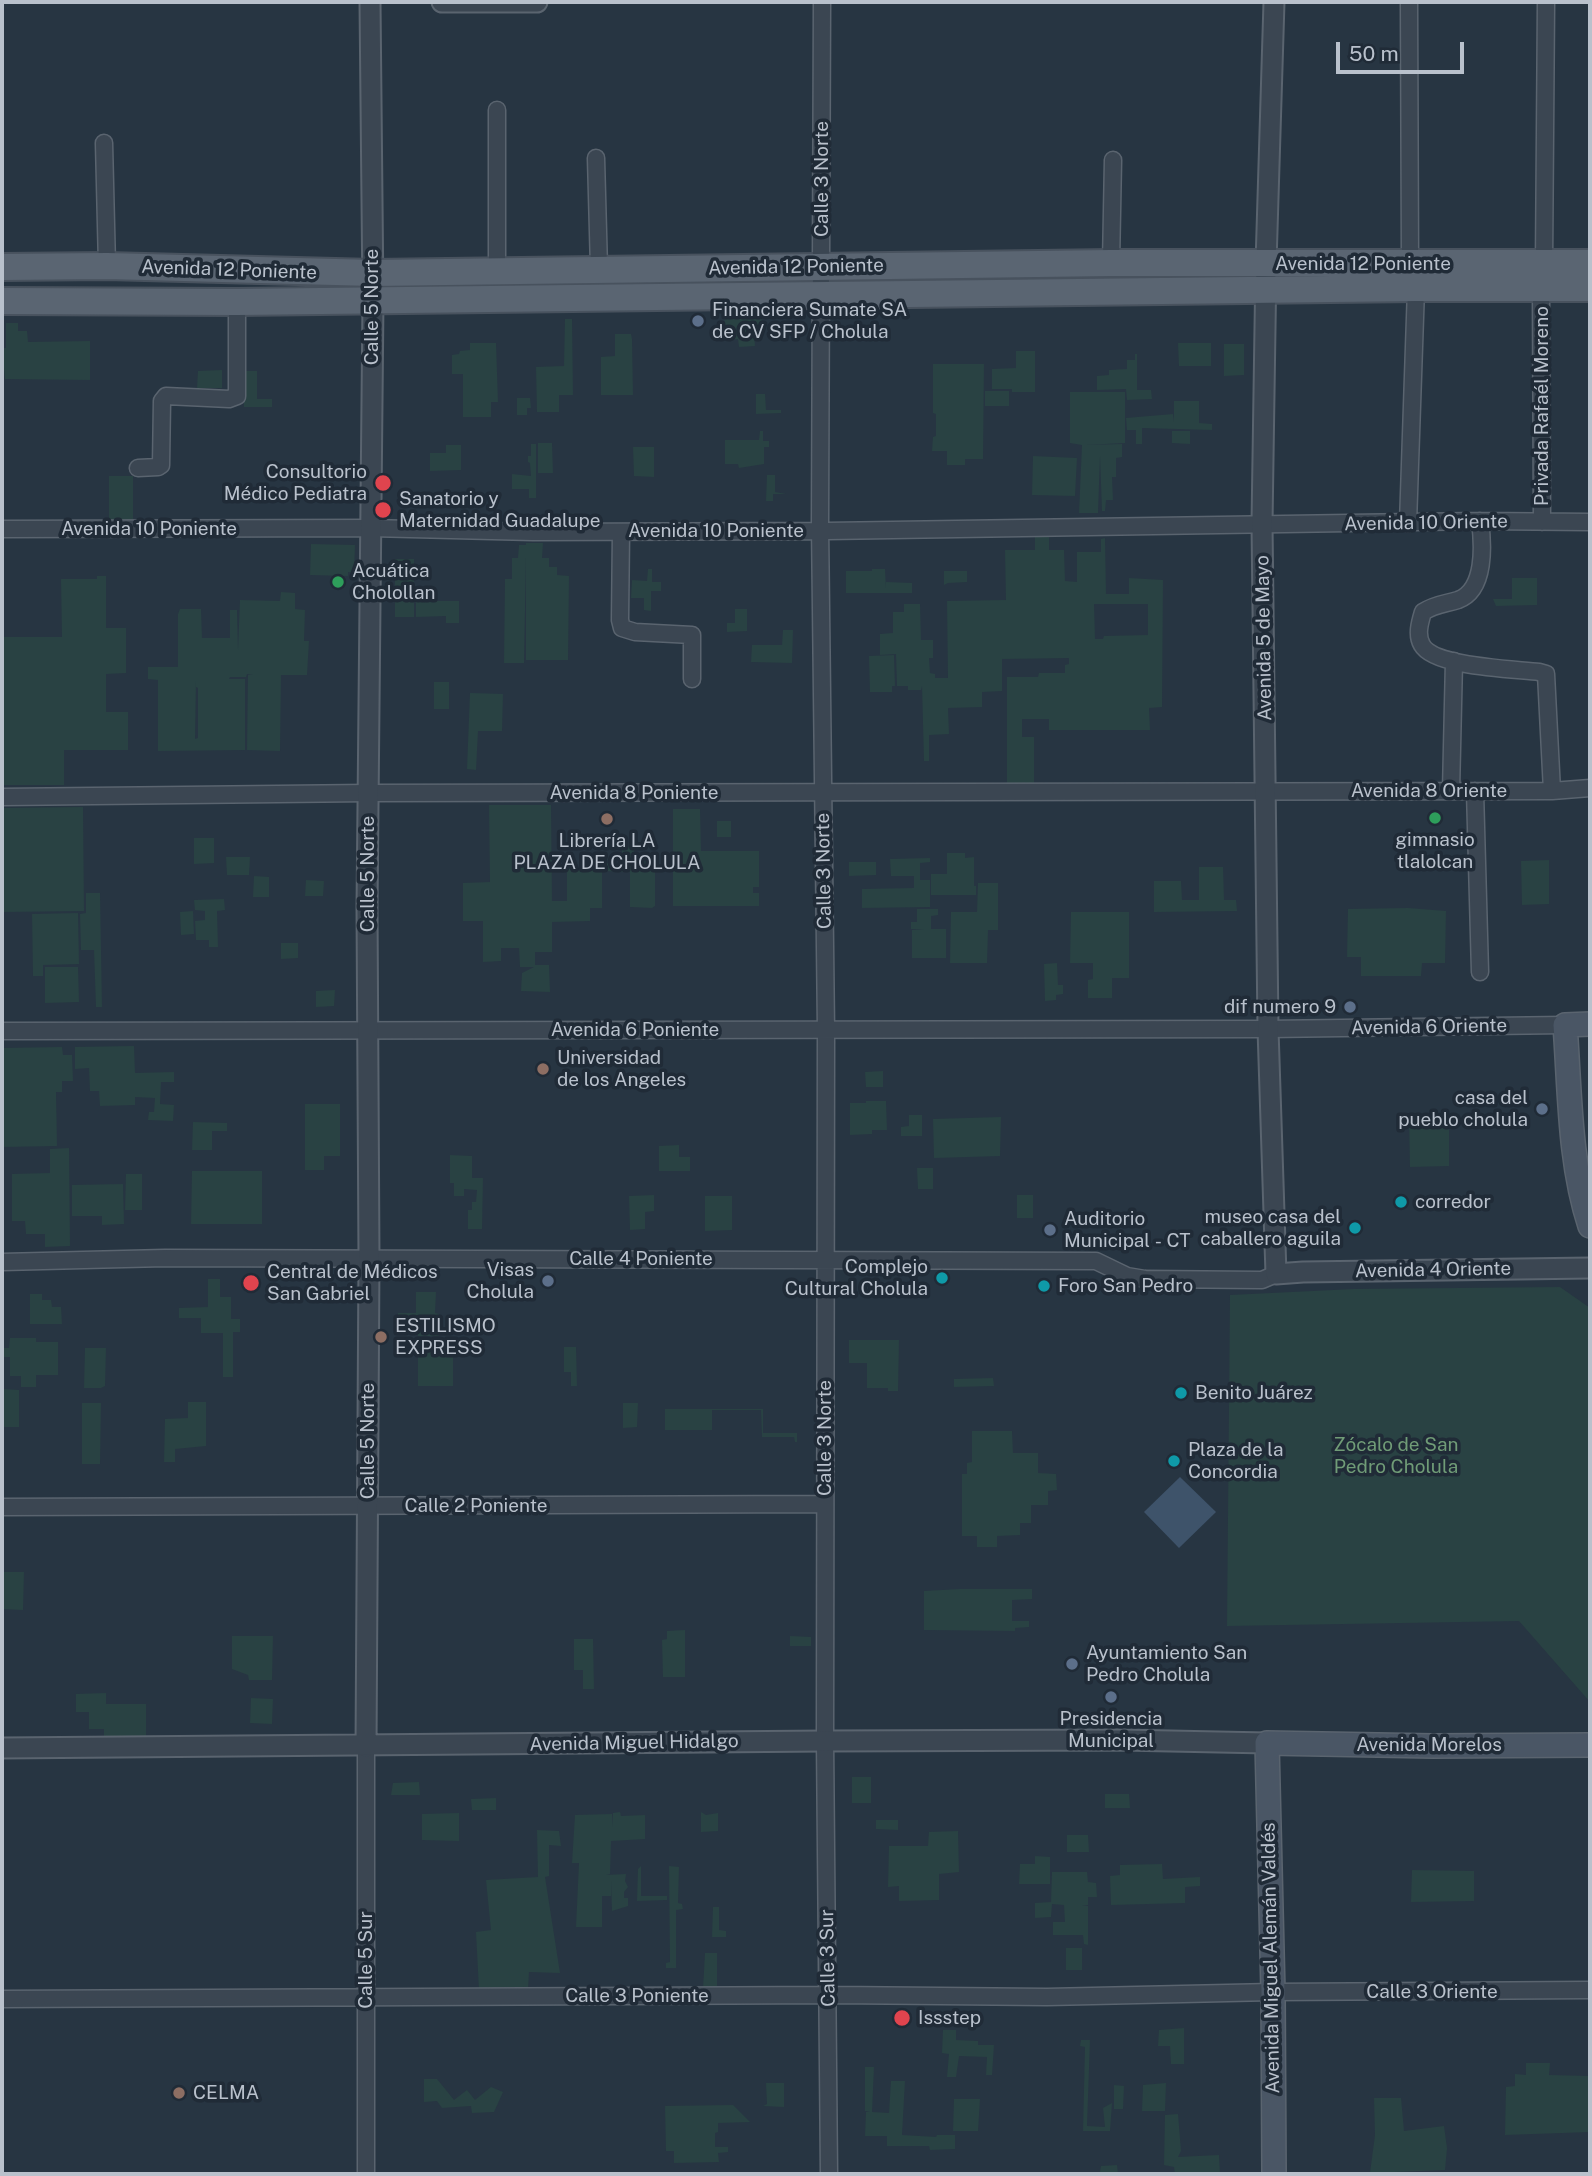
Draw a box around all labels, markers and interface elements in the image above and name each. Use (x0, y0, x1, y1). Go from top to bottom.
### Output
scale bar (1340, 28, 1468, 72)
text: 50 m (1349, 41, 1399, 66)
street label: Calle 3 Norte (811, 121, 833, 237)
street label: Calle 5 Norte (361, 249, 383, 365)
street label: Avenida 12 Poniente (1275, 253, 1451, 275)
street label: Avenida 12 Poniente (708, 254, 884, 280)
street label: Avenida 12 Poniente (141, 256, 317, 284)
place label: Financiera Sumate SA de CV SFP / Cholula (712, 299, 907, 343)
street label: Privada Rafaél Moreno (1531, 306, 1553, 506)
marker: Financiera Sumate SA de CV SFP / Cholula (690, 313, 706, 329)
place label: Consultorio Médico Pediatra (224, 461, 367, 505)
marker: Consultorio Médico Pediatra (373, 473, 393, 493)
place label: Sanatorio y Maternidad Guadalupe (399, 488, 601, 532)
marker: Sanatorio y Maternidad Guadalupe (373, 500, 393, 520)
street label: Avenida 10 Oriente (1344, 510, 1508, 536)
street label: Avenida 10 Poniente (61, 518, 237, 540)
street label: Avenida 10 Poniente (628, 520, 804, 542)
street label: Avenida 5 de Mayo (1251, 555, 1277, 721)
place label: Acuática Cholollan (352, 560, 435, 604)
marker: Acuática Cholollan (330, 574, 346, 590)
street label: Avenida 8 Oriente (1351, 780, 1507, 802)
street label: Avenida 8 Poniente (549, 782, 719, 804)
marker: gimnasio tlalolcan (1427, 810, 1443, 826)
marker: Librería LA PLAZA DE CHOLULA (599, 811, 615, 827)
street label: Calle 3 Norte (812, 813, 836, 929)
street label: Calle 5 Norte (357, 816, 379, 932)
place label: gimnasio tlalolcan (1395, 829, 1475, 873)
place label: Librería LA PLAZA DE CHOLULA (514, 830, 700, 874)
place label: dif numero 9 (1224, 996, 1336, 1018)
marker: dif numero 9 (1342, 999, 1358, 1015)
street label: Avenida 6 Oriente (1351, 1014, 1507, 1040)
street label: Avenida 6 Poniente (551, 1019, 719, 1041)
place label: Universidad de los Angeles (557, 1047, 686, 1091)
marker: Universidad de los Angeles (535, 1061, 551, 1077)
place label: casa del pueblo cholula (1398, 1087, 1528, 1131)
marker: casa del pueblo cholula (1534, 1101, 1550, 1117)
place label: corredor (1415, 1191, 1491, 1213)
marker: corredor (1393, 1194, 1409, 1210)
place label: museo casa del caballero aguila (1200, 1206, 1341, 1250)
place label: Auditorio Municipal - CT (1064, 1208, 1191, 1252)
marker: museo casa del caballero aguila (1347, 1220, 1363, 1236)
marker: Auditorio Municipal - CT (1042, 1222, 1058, 1238)
street label: Calle 4 Poniente (569, 1248, 713, 1270)
place label: Complejo Cultural Cholula (785, 1256, 928, 1300)
street label: Avenida 4 Oriente (1355, 1257, 1511, 1283)
place label: Visas Cholula (466, 1259, 534, 1303)
place label: Central de Médicos San Gabriel (267, 1261, 438, 1305)
marker: Complejo Cultural Cholula (934, 1270, 950, 1286)
marker: Central de Médicos San Gabriel (241, 1273, 261, 1293)
marker: Visas Cholula (540, 1273, 556, 1289)
place label: Foro San Pedro (1058, 1275, 1193, 1297)
marker: Foro San Pedro (1036, 1278, 1052, 1294)
place label: ESTILISMO EXPRESS (395, 1315, 496, 1359)
marker: ESTILISMO EXPRESS (373, 1329, 389, 1345)
street label: Calle 3 Norte (814, 1380, 836, 1496)
place label: Benito Juárez (1195, 1382, 1313, 1404)
street label: Calle 5 Norte (357, 1383, 379, 1499)
marker: Benito Juárez (1173, 1385, 1189, 1401)
park label: Zócalo de San Pedro Cholula (1334, 1434, 1458, 1478)
place label: Plaza de la Concordia (1188, 1439, 1283, 1483)
marker: Plaza de la Concordia (1166, 1453, 1182, 1469)
street label: Calle 2 Poniente (404, 1495, 548, 1517)
place label: Ayuntamiento San Pedro Cholula (1086, 1642, 1247, 1686)
marker: Ayuntamiento San Pedro Cholula (1064, 1656, 1080, 1672)
marker: Presidencia Municipal (1103, 1689, 1119, 1705)
place label: Presidencia Municipal (1060, 1708, 1162, 1752)
street label: Avenida Miguel Hidalgo (529, 1730, 739, 1756)
street label: Avenida Morelos (1356, 1734, 1502, 1756)
street label: Avenida Miguel Alemán Valdés (1257, 1822, 1285, 2094)
street label: Calle 3 Sur (816, 1909, 840, 2007)
street label: Calle 5 Sur (355, 1911, 377, 2009)
street label: Calle 3 Oriente (1366, 1981, 1498, 2003)
street label: Calle 3 Poniente (565, 1985, 709, 2007)
place label: Issstep (918, 2007, 981, 2029)
marker: Issstep (892, 2008, 912, 2028)
place label: CELMA (193, 2082, 259, 2104)
marker: CELMA (171, 2085, 187, 2101)

